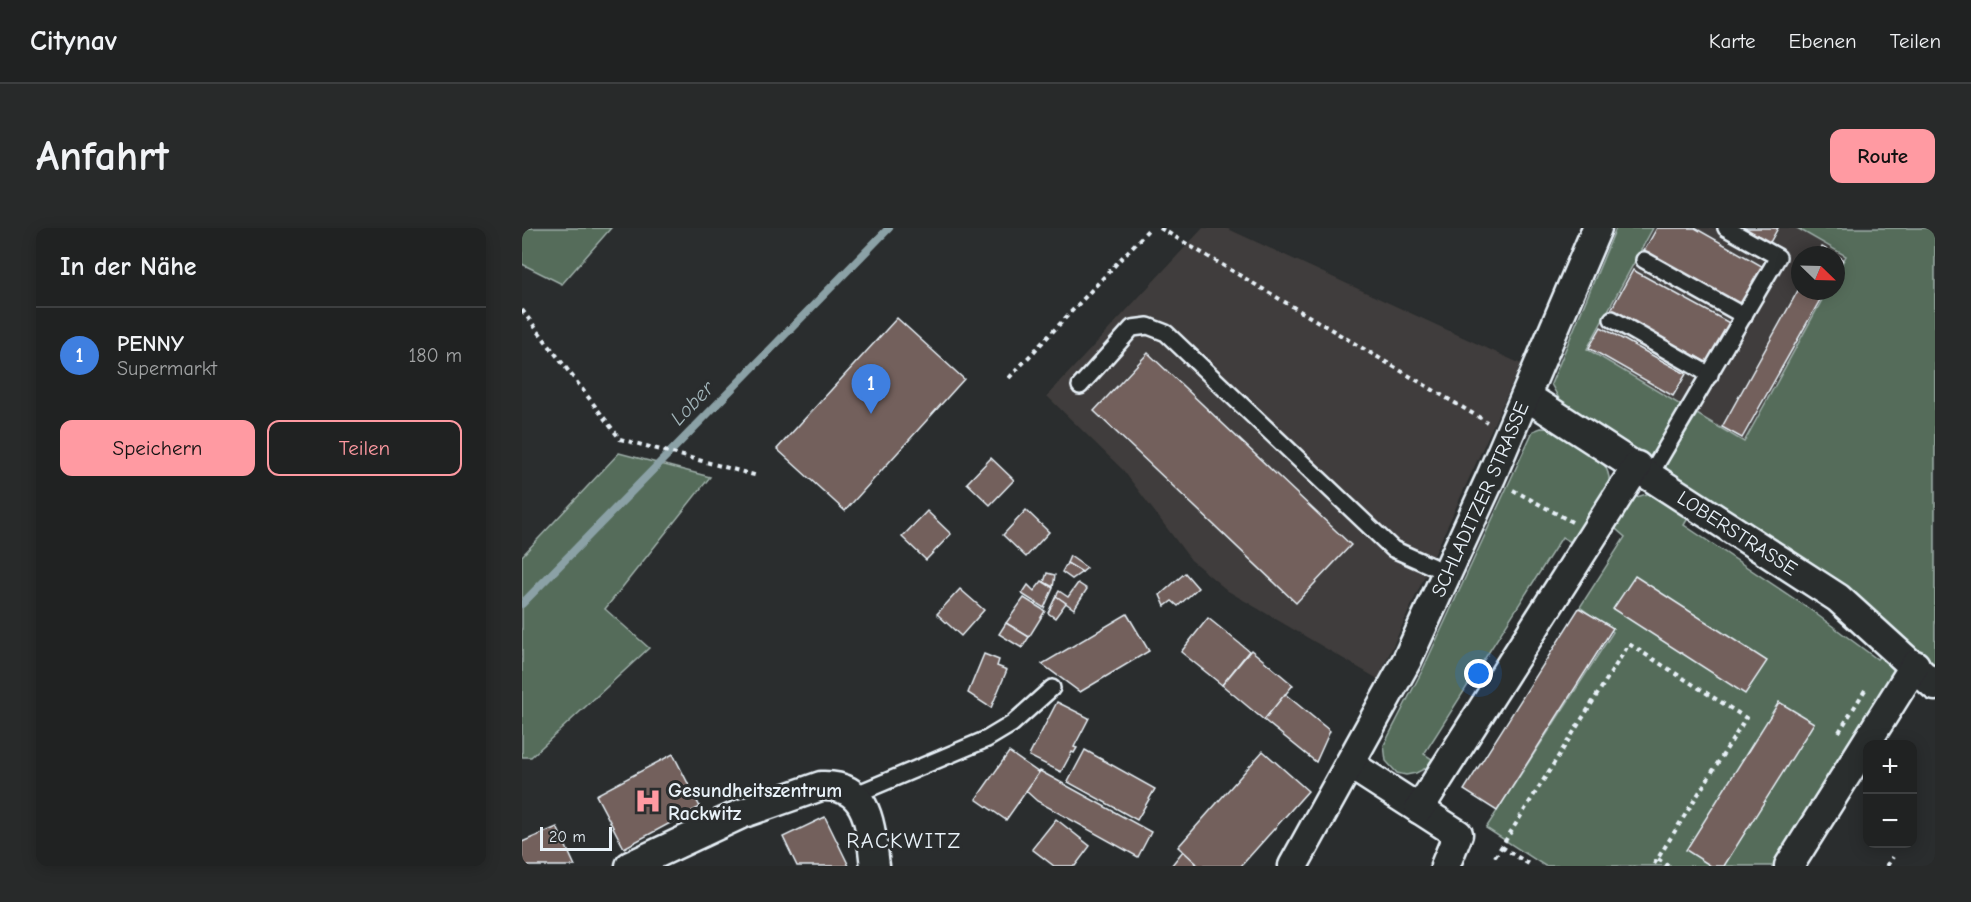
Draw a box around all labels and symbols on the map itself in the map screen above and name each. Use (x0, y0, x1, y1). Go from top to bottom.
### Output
north arrow (1791, 246, 1845, 300)
pin: 1 (852, 364, 890, 414)
water label: Lober (665, 375, 720, 430)
street label: SCHLADITZER STRASSE (1427, 398, 1534, 601)
street label: LOBERSTRASSE (1673, 486, 1801, 580)
your location (1464, 659, 1493, 688)
place label: Gesundheitszentrum Rackwitz (668, 779, 842, 825)
hospital icon: Gesundheitszentrum Rackwitz (633, 786, 663, 816)
scale bar (540, 824, 612, 852)
district label: RACKWITZ (846, 828, 962, 854)

